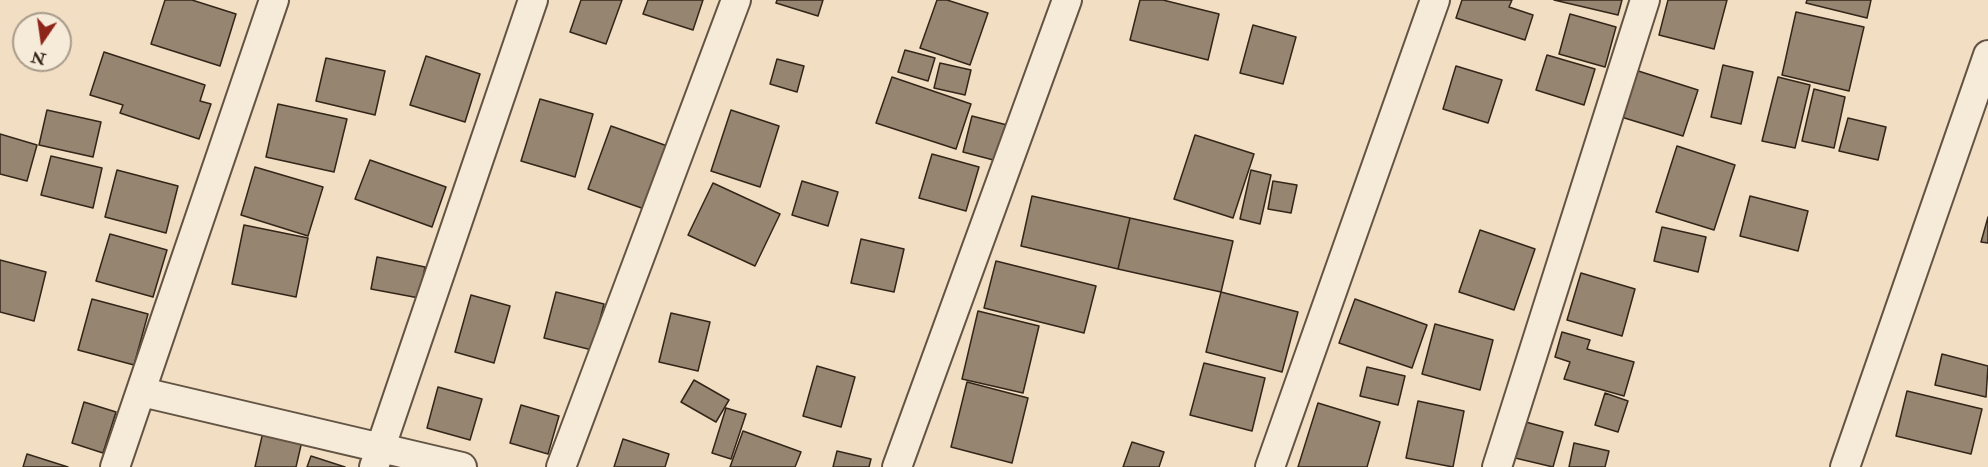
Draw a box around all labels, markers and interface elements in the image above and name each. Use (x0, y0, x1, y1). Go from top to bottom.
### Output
north arrow (12, 12, 72, 72)
text: N (29, 46, 48, 69)

